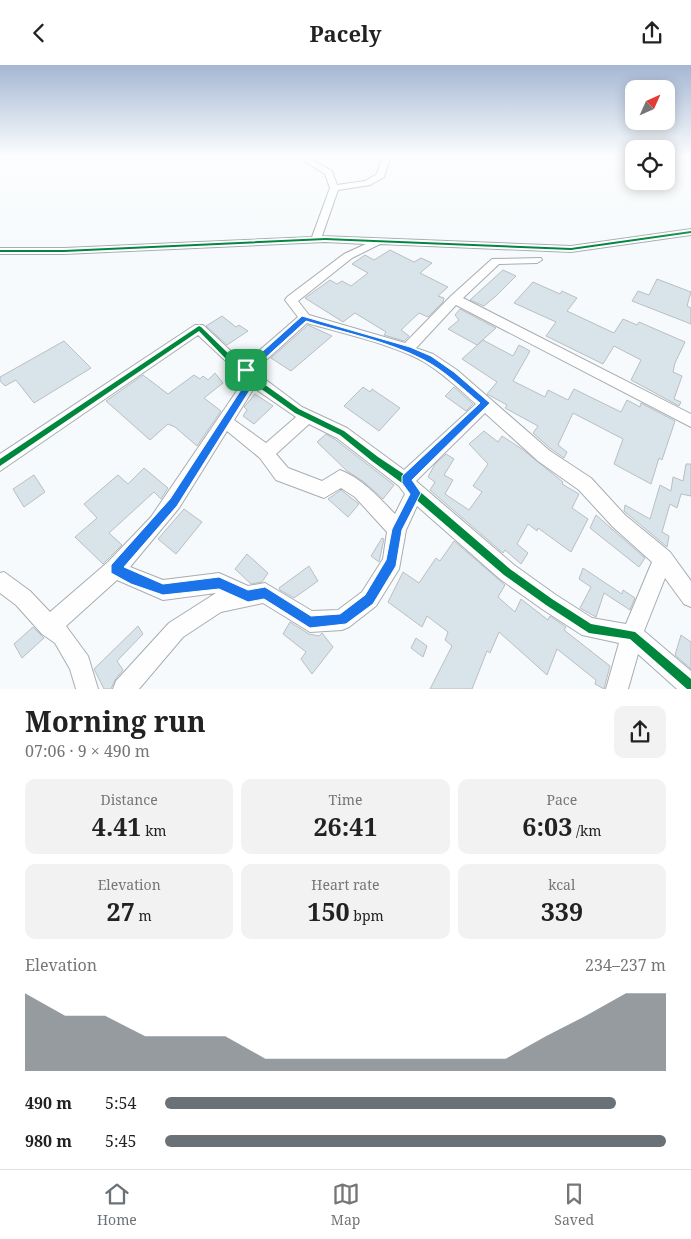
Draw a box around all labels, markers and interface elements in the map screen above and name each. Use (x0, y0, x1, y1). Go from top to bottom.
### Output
text: Pacely (310, 18, 381, 48)
icon: back (25, 19, 53, 47)
icon: share (638, 19, 666, 47)
north arrow (625, 80, 675, 130)
map controls (625, 80, 675, 190)
button: locate (625, 140, 675, 190)
pin (225, 349, 267, 391)
icon: arrive (232, 356, 260, 384)
text: Morning run (25, 702, 206, 740)
button: share (614, 706, 666, 758)
text: 07:06 · 9 × 490 m (25, 740, 150, 762)
text: Distance (101, 790, 158, 809)
text: Time (329, 790, 362, 809)
text: Pace (546, 790, 577, 809)
text: 4.41 (92, 809, 142, 843)
text: 26:41 (313, 809, 378, 843)
text: 6:03 (522, 809, 572, 843)
text: km (142, 821, 167, 840)
text: /km (572, 821, 601, 840)
text: Elevation (98, 875, 161, 894)
text: Heart rate (311, 875, 380, 894)
text: kcal (548, 875, 575, 894)
text: 27 (107, 894, 135, 928)
text: 150 (307, 894, 350, 928)
text: 339 (541, 894, 583, 928)
text: m (135, 906, 152, 925)
text: bpm (350, 906, 384, 925)
text: Elevation (25, 954, 97, 976)
text: 234–237 m (585, 954, 666, 976)
text: 490 m (25, 1092, 72, 1114)
text: 5:54 (105, 1092, 136, 1114)
text: 980 m (25, 1130, 72, 1152)
text: 5:45 (105, 1130, 136, 1152)
tab: Home (97, 1180, 137, 1229)
tab: Map (331, 1180, 360, 1229)
tab: Saved (554, 1180, 594, 1229)

